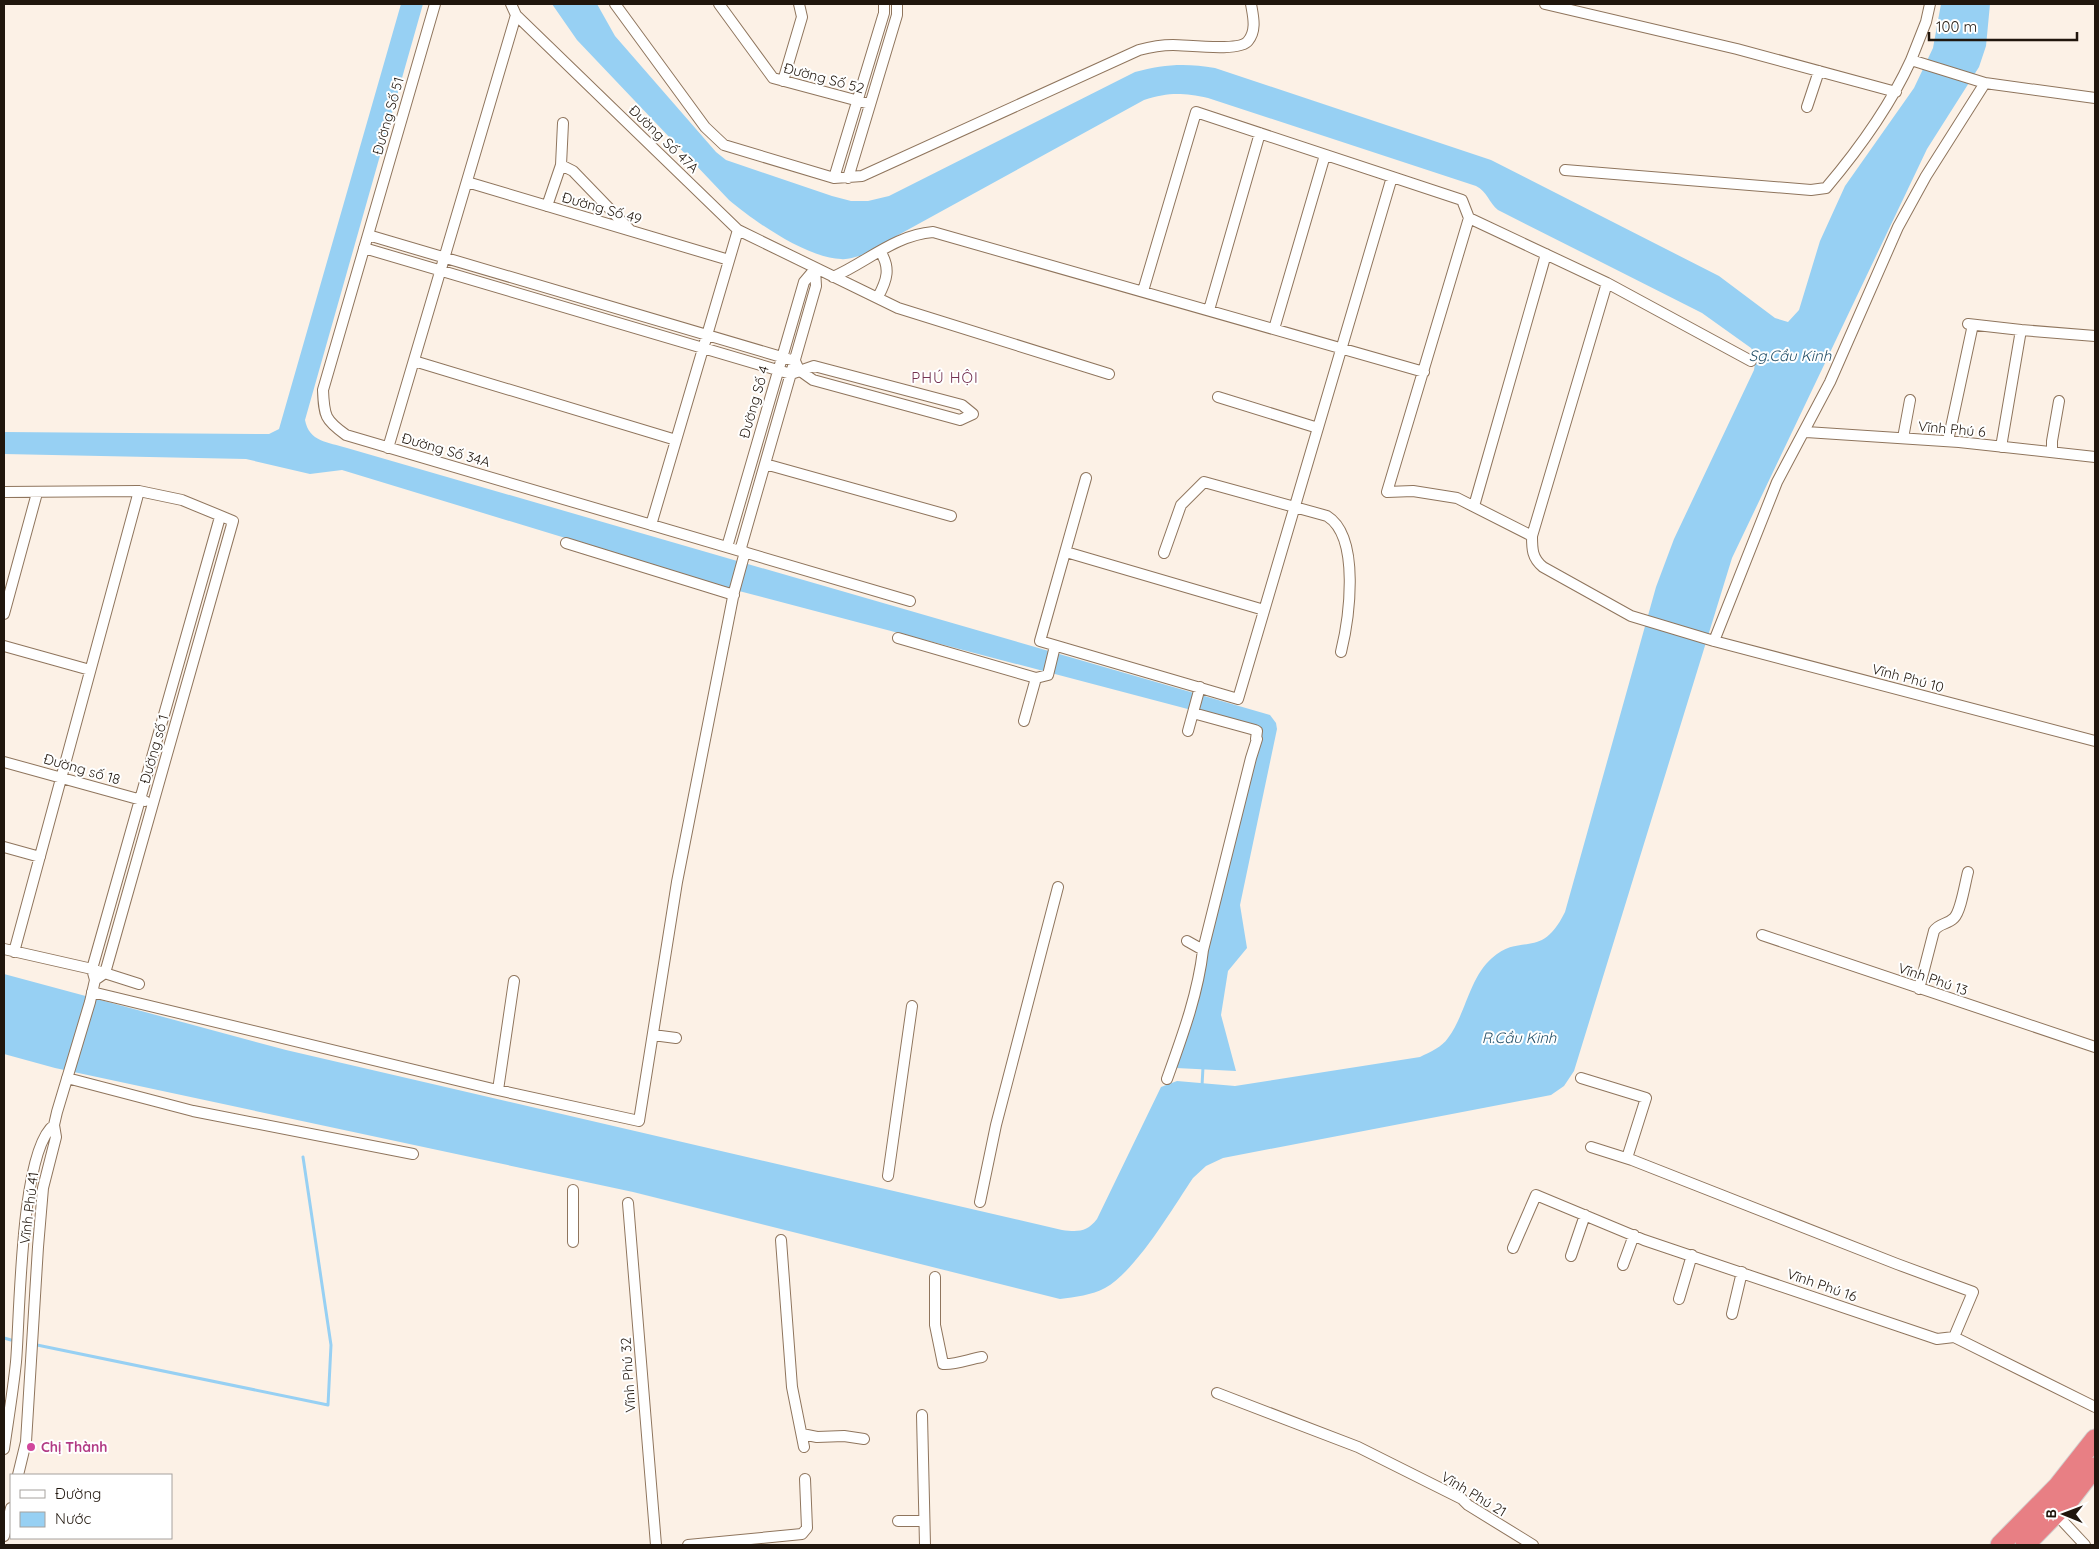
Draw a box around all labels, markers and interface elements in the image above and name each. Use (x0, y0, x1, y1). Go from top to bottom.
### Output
scale bar (1929, 10, 2076, 42)
text: 100 m (1936, 17, 1977, 36)
street label: Đường Số 52 (782, 59, 866, 97)
street label: Đường Số 51 (368, 75, 408, 157)
street label: Đường Số 47A (625, 101, 703, 177)
street label: Đường Số 49 (560, 188, 644, 228)
water label: Sg.Cầu Kinh (1749, 346, 1832, 365)
street label: Đường Số 4 (735, 364, 773, 440)
district label: PHÚ HỘI (911, 368, 979, 387)
street label: Vĩnh Phú 6 (1917, 417, 1987, 441)
street label: Đường Số 34A (400, 429, 492, 471)
street label: Vĩnh Phú 10 (1870, 660, 1946, 696)
street label: Đường số 1 (136, 712, 172, 786)
street label: Đường số 18 (42, 749, 122, 789)
street label: Vĩnh Phú 13 (1896, 959, 1970, 999)
water label: R.Cầu Kinh (1482, 1028, 1557, 1047)
street label: Vĩnh Phú 41 (16, 1171, 42, 1245)
street label: Vĩnh Phú 16 (1785, 1265, 1860, 1306)
street label: Vĩnh Phú 32 (616, 1337, 640, 1413)
place label: Chị Thành (41, 1438, 108, 1456)
marker: Chị Thành (25, 1441, 37, 1453)
street label: Vĩnh Phú 21 (1438, 1467, 1510, 1521)
legend (10, 1474, 172, 1539)
text: Đường (55, 1484, 101, 1503)
north arrow (2039, 1489, 2089, 1539)
text: Nước (55, 1509, 92, 1528)
text: B (2042, 1509, 2060, 1519)

